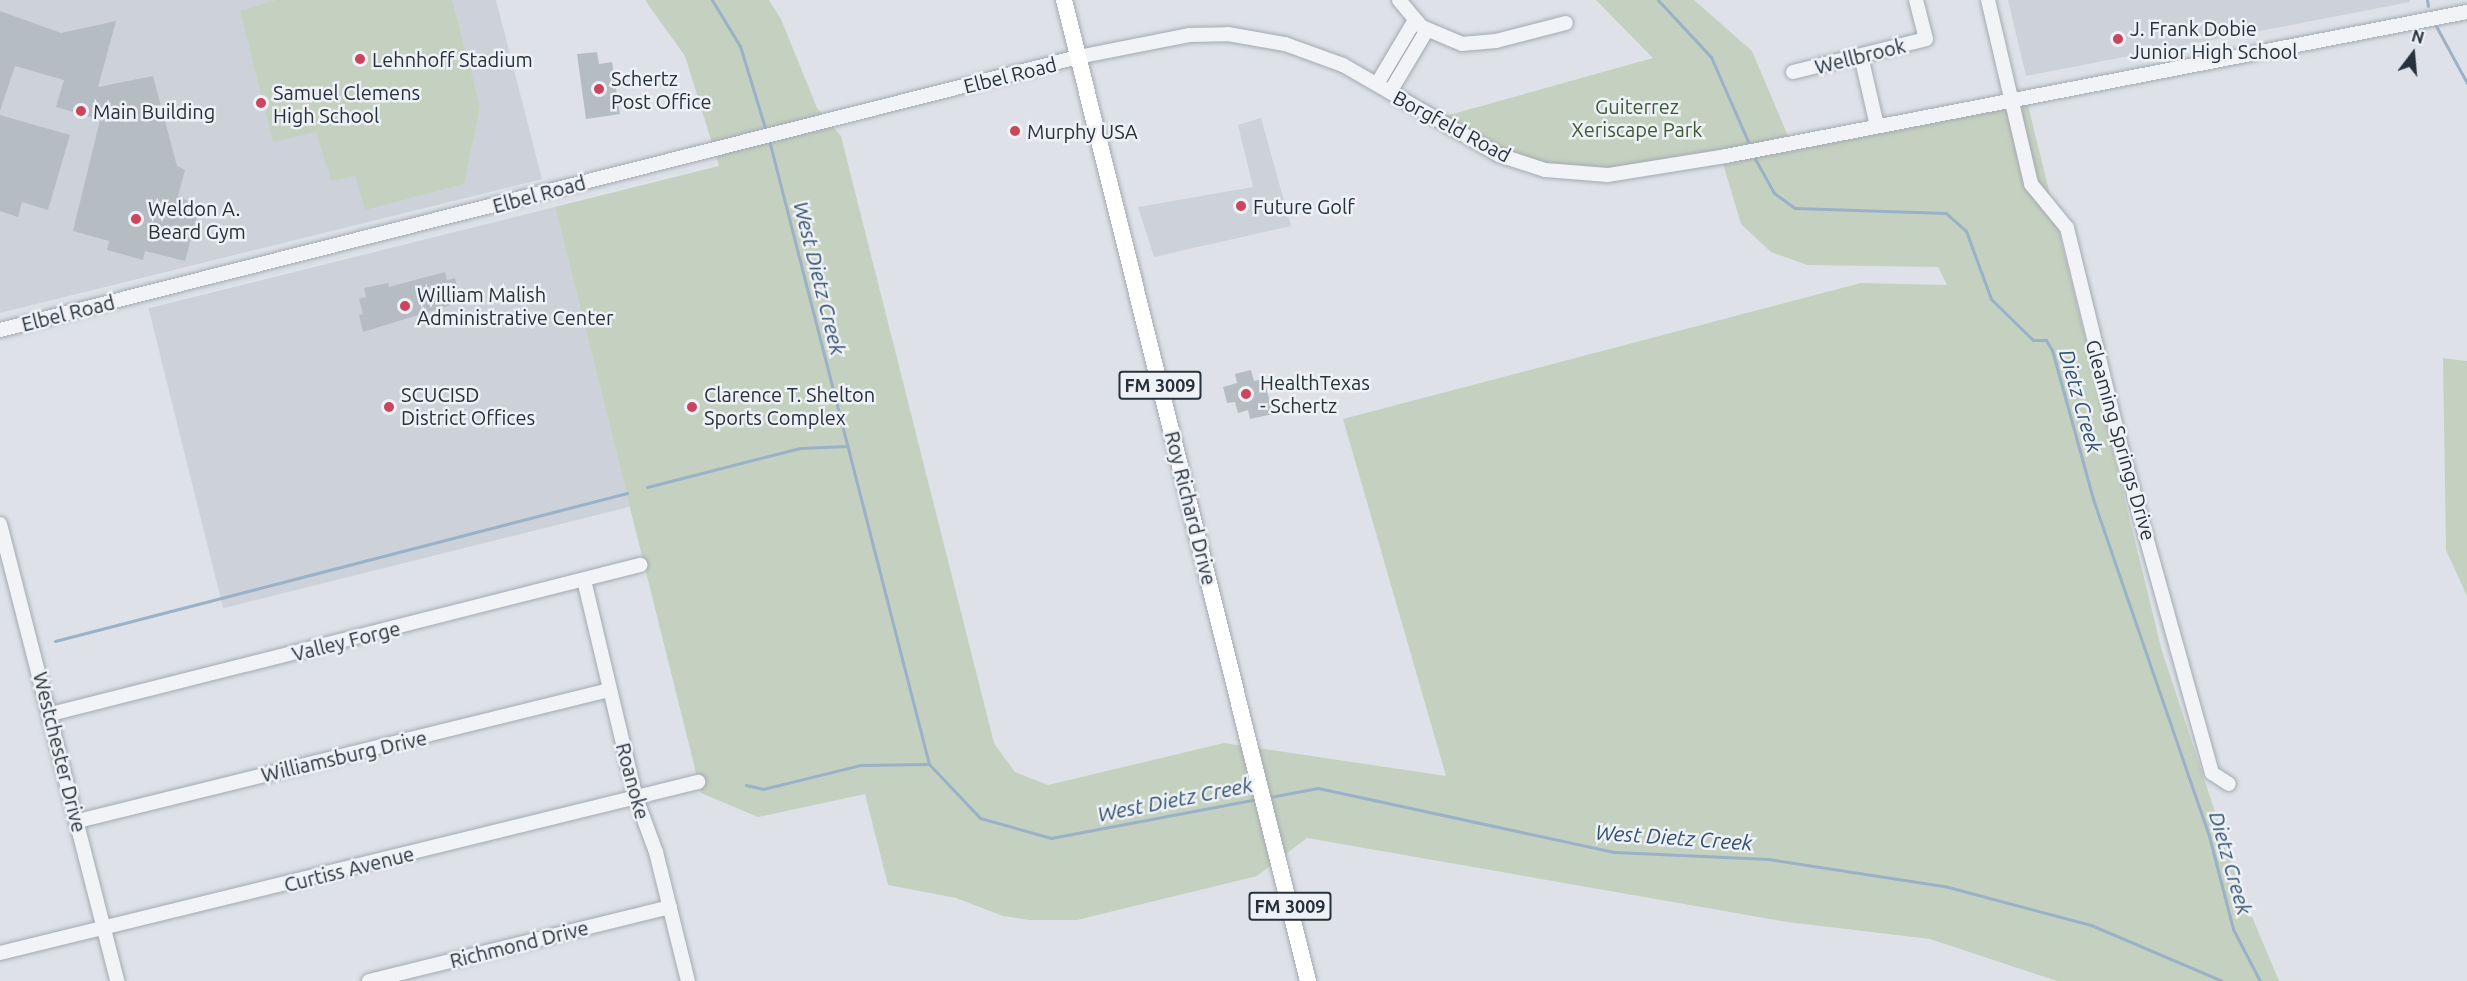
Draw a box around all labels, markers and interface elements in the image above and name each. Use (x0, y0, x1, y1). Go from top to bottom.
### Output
place label: J. Frank Dobie Junior High School (2130, 16, 2298, 63)
north arrow (2383, 24, 2443, 84)
text: N (2410, 26, 2426, 47)
marker: J. Frank Dobie Junior High School (2111, 32, 2125, 46)
street label: Wellbrook (1812, 33, 1908, 79)
place label: Lehnhoff Stadium (372, 47, 533, 71)
marker: Lehnhoff Stadium (353, 52, 367, 66)
street label: Elbel Road (961, 52, 1059, 98)
place label: Schertz Post Office (611, 66, 711, 113)
place label: Samuel Clemens High School (273, 80, 420, 127)
marker: Schertz Post Office (592, 82, 606, 96)
street label: Borgfeld Road (1389, 85, 1515, 167)
park label: Guiterrez Xeriscape Park (1572, 94, 1702, 141)
marker: Samuel Clemens High School (254, 96, 268, 110)
place label: Main Building (93, 99, 215, 123)
marker: Main Building (74, 104, 88, 118)
place label: Murphy USA (1027, 119, 1138, 143)
marker: Murphy USA (1008, 124, 1022, 138)
street label: Elbel Road (490, 170, 588, 218)
place label: Future Golf (1253, 194, 1355, 218)
place label: Weldon A. Beard Gym (148, 196, 246, 243)
water label: West Dietz Creek (789, 199, 851, 357)
marker: Future Golf (1234, 199, 1248, 213)
marker: Weldon A. Beard Gym (129, 212, 143, 226)
place label: William Malish Administrative Center (417, 282, 614, 329)
street label: Elbel Road (19, 290, 117, 336)
marker: William Malish Administrative Center (398, 299, 412, 313)
street label: Gleaming Springs Drive (2081, 337, 2161, 543)
water label: Dietz Creek (2054, 346, 2108, 456)
road number: FM 3009 (1118, 370, 1202, 400)
place label: HealthTexas - Schertz (1260, 371, 1370, 418)
place label: SCUCISD District Offices (401, 383, 535, 430)
place label: Clarence T. Shelton Sports Complex (704, 383, 875, 430)
marker: HealthTexas - Schertz (1237, 385, 1255, 403)
marker: SCUCISD District Offices (382, 400, 396, 414)
marker: Clarence T. Shelton Sports Complex (685, 400, 699, 414)
street label: Roy Richard Drive (1160, 429, 1222, 587)
street label: Valley Forge (289, 616, 403, 666)
street label: Westchester Drive (28, 669, 92, 835)
street label: Williamsburg Drive (259, 725, 429, 787)
street label: Roanoke (611, 740, 655, 822)
water label: West Dietz Creek (1095, 772, 1255, 826)
water label: Dietz Creek (2204, 808, 2258, 918)
water label: West Dietz Creek (1595, 819, 1753, 855)
street label: Curtiss Avenue (282, 841, 416, 897)
road number: FM 3009 (1248, 891, 1332, 921)
street label: Richmond Drive (447, 915, 591, 973)

